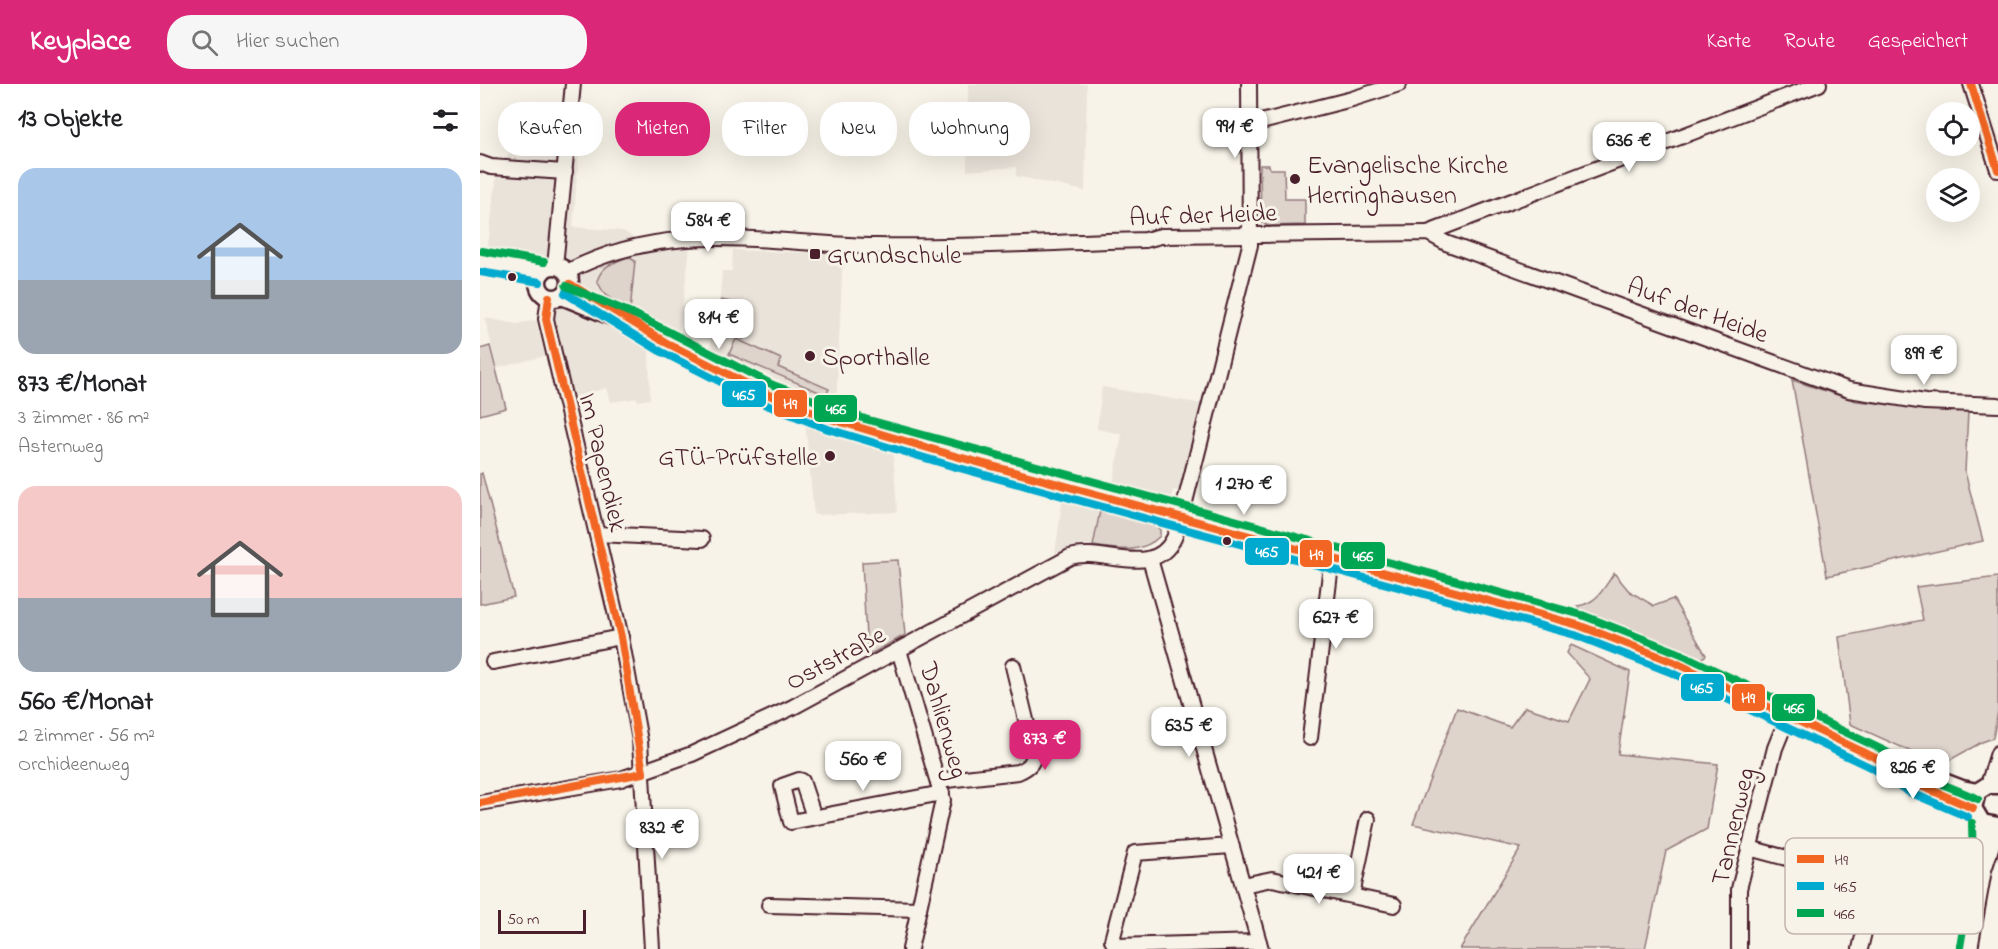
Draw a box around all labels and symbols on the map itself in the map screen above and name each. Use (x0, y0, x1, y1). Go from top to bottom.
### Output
pin: 991 € (1193, 108, 1277, 159)
pin: 636 € (1587, 122, 1671, 173)
place label: Evangelische Kirche Herringhausen (1307, 148, 1509, 216)
marker: Evangelische Kirche Herringhausen (1288, 172, 1302, 186)
street label: Auf der Heide (1129, 195, 1278, 239)
pin: 584 € (666, 202, 750, 253)
place label: Grundschule (827, 238, 962, 276)
marker: Grundschule (808, 247, 822, 261)
street label: Auf der Heide (1621, 269, 1773, 355)
unlabelled marker (506, 271, 518, 283)
pin: 814 € (677, 299, 761, 350)
pin: 899 € (1882, 335, 1966, 386)
place label: Sporthalle (822, 340, 930, 378)
marker: Sporthalle (803, 349, 817, 363)
line badge: 465 (721, 380, 767, 408)
text: 465 (732, 384, 756, 408)
line badge: H9 (773, 389, 808, 418)
street label: Im Papendiek (567, 390, 636, 536)
text: H9 (783, 393, 797, 417)
line badge: 466 (813, 394, 858, 423)
text: 466 (825, 398, 847, 422)
place label: GTÜ-Prüfstelle (658, 440, 818, 478)
marker: GTÜ-Prüfstelle (823, 449, 837, 463)
pin: 1 270 € (1189, 465, 1299, 516)
unlabelled marker (1221, 535, 1233, 547)
line badge: 465 (1244, 537, 1290, 566)
line badge: H9 (1299, 539, 1333, 568)
text: 465 (1255, 541, 1279, 565)
line badge: 466 (1340, 541, 1386, 570)
text: H9 (1309, 544, 1323, 568)
text: 466 (1352, 545, 1374, 569)
pin: 627 € (1294, 599, 1378, 650)
street label: Oststraße (780, 617, 893, 702)
street label: Dahlienweg (907, 657, 977, 783)
line badge: 465 (1680, 673, 1725, 702)
text: 465 (1690, 677, 1714, 701)
line badge: H9 (1731, 683, 1766, 712)
text: H9 (1741, 687, 1755, 711)
line badge: 466 (1771, 693, 1816, 722)
text: 466 (1783, 697, 1805, 721)
pin: 635 € (1147, 707, 1231, 758)
pin: 873 € (1003, 720, 1087, 771)
pin: 560 € (821, 741, 905, 792)
pin: 826 € (1871, 749, 1955, 800)
street label: Tannenweg (1703, 764, 1767, 889)
pin: 832 € (620, 809, 704, 860)
legend (1785, 838, 1983, 934)
text: H9 (1834, 849, 1848, 873)
pin: 421 € (1277, 854, 1361, 905)
text: 465 (1834, 876, 1857, 900)
text: 466 (1834, 903, 1855, 927)
scale bar (498, 907, 586, 934)

